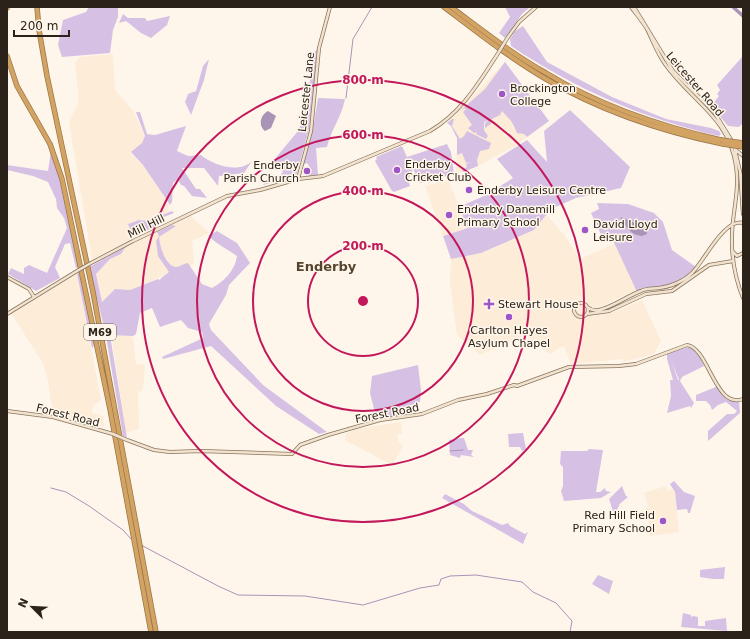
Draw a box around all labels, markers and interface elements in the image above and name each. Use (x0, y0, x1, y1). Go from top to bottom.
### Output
scale bar (14, 12, 69, 38)
text: 200 m (20, 19, 58, 33)
street label: Leicester Road (663, 49, 726, 119)
street label: Leicester Lane (296, 51, 317, 133)
text: 800 m (342, 73, 384, 87)
place label: Brockington College (510, 82, 576, 108)
marker: Brockington College (497, 89, 507, 99)
text: 600 m (342, 128, 384, 142)
place label: Enderby Cricket Club (405, 158, 472, 184)
place label: Enderby Parish Church (223, 159, 299, 185)
marker: Enderby Cricket Club (392, 165, 402, 175)
marker: Enderby Parish Church (302, 166, 312, 176)
text: 400 m (342, 184, 384, 198)
place label: Enderby Leisure Centre (477, 184, 606, 197)
marker: Enderby Leisure Centre (464, 185, 474, 195)
place label: Enderby Danemill Primary School (457, 203, 555, 229)
marker: Enderby Danemill Primary School (444, 210, 454, 220)
street label: Mill Hill (126, 212, 167, 241)
place label: David Lloyd Leisure (593, 218, 658, 244)
marker: David Lloyd Leisure (580, 225, 590, 235)
text: 200 m (342, 239, 384, 253)
district label: Enderby (296, 259, 357, 274)
centre of rings (356, 294, 370, 308)
marker: Stewart House (483, 298, 495, 310)
place label: Stewart House (498, 298, 579, 311)
marker: Carlton Hayes Asylum Chapel (504, 312, 514, 322)
road number: M69 (84, 324, 116, 340)
place label: Carlton Hayes Asylum Chapel (468, 324, 550, 350)
street label: Forest Road (35, 401, 101, 430)
street label: Forest Road (354, 401, 420, 426)
place label: Red Hill Field Primary School (572, 509, 655, 535)
marker: Red Hill Field Primary School (658, 516, 668, 526)
north arrow (12, 587, 52, 627)
text: N (16, 596, 31, 610)

